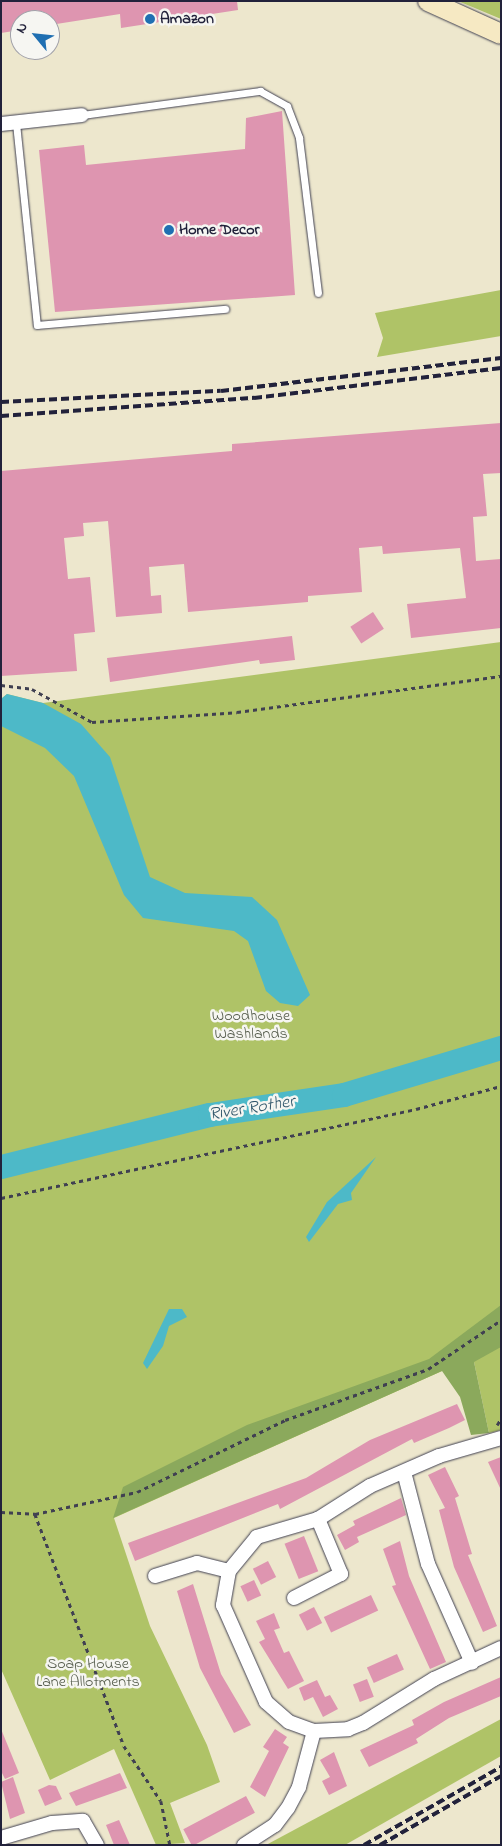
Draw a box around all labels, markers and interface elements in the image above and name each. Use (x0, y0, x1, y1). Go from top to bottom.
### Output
place label: Amazon (160, 9, 214, 29)
north arrow (10, 10, 60, 60)
marker: Amazon (144, 13, 156, 25)
text: N (11, 19, 34, 37)
place label: Home Decor (179, 220, 259, 240)
marker: Home Decor (163, 224, 175, 236)
park label: Woodhouse Washlands (212, 1006, 290, 1044)
water label: River Rother (208, 1092, 296, 1126)
park label: Soap House Lane Allotments (36, 1654, 140, 1692)

